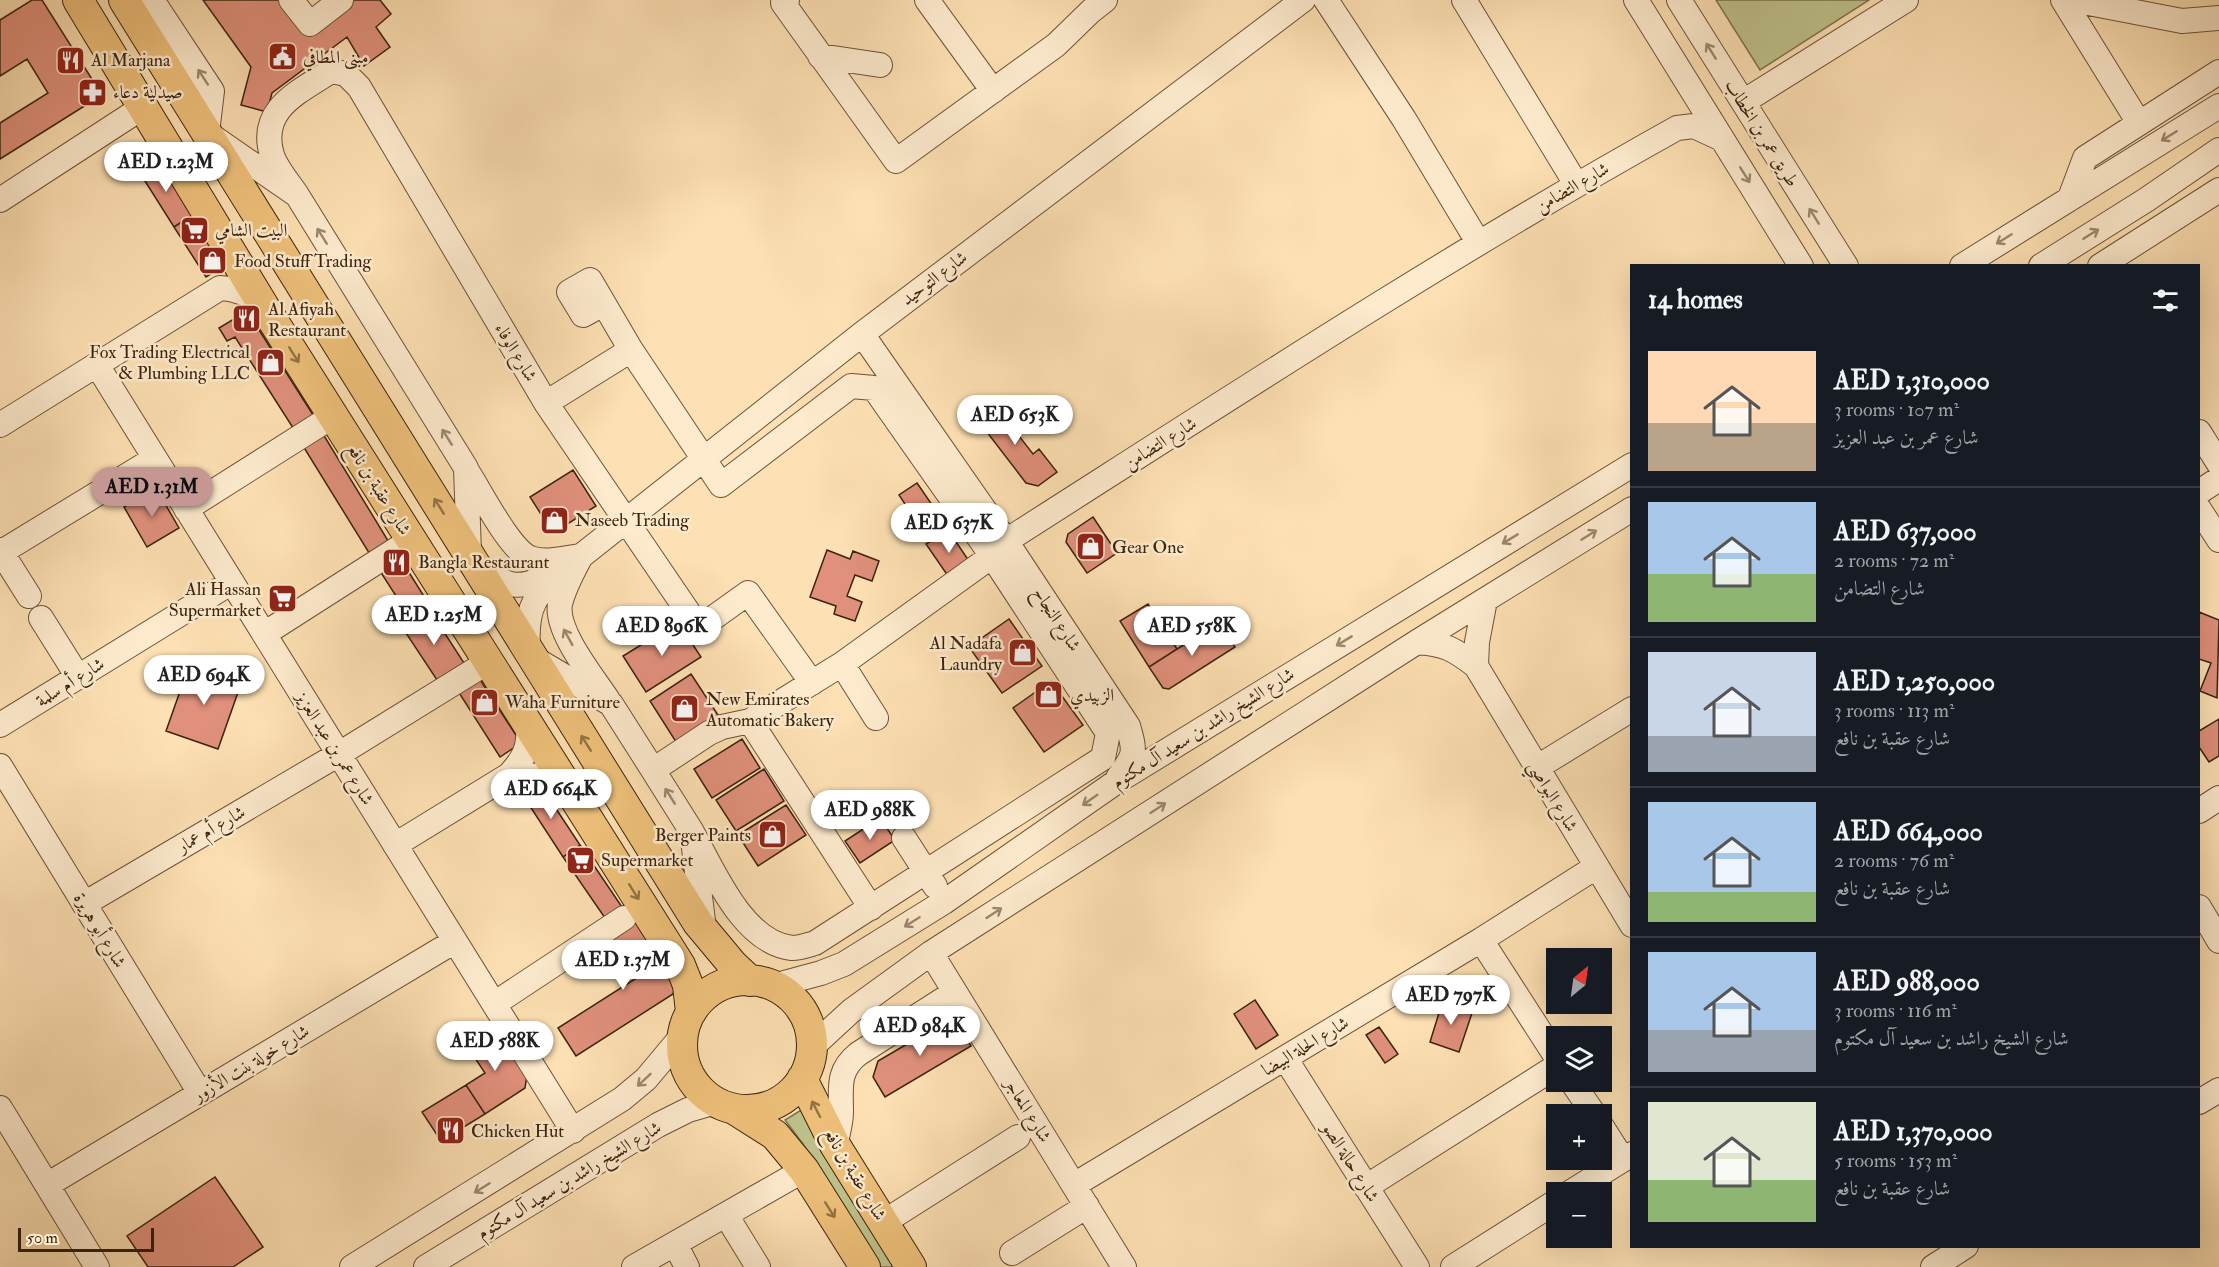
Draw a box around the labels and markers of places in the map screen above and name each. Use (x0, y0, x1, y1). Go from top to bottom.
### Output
public building icon: مبنى المطافي (266, 41, 298, 73)
restaurant icon: Al Marjana (54, 44, 86, 76)
place label: مبنى المطافي (303, 46, 368, 72)
place label: Al Marjana (90, 49, 171, 72)
pharmacy icon: صيدلية دعاء (76, 76, 108, 108)
place label: صيدلية دعاء (113, 81, 183, 104)
pin: AED 1.23M (97, 142, 235, 193)
supermarket icon: البيت الشامي (178, 214, 210, 246)
place label: البيت الشامي (215, 219, 288, 245)
shop icon: Food Stuff Trading (197, 245, 229, 277)
place label: Food Stuff Trading (234, 250, 373, 273)
place label: Al Afiyah Restaurant (267, 298, 346, 342)
restaurant icon: Al Afiyah Restaurant (231, 303, 263, 335)
place label: Fox Trading Electrical & Plumbing LLC (89, 341, 250, 385)
shop icon: Fox Trading Electrical & Plumbing LLC (255, 346, 287, 378)
pin: AED 653K (953, 395, 1077, 446)
pin: AED 1.31M (83, 467, 221, 518)
pin: AED 637K (887, 503, 1011, 554)
shop icon: Naseeb Trading (538, 504, 570, 536)
place label: Naseeb Trading (575, 509, 690, 532)
shop icon: Gear One (1075, 531, 1107, 563)
place label: Gear One (1112, 536, 1184, 559)
restaurant icon: Bangla Restaurant (381, 546, 413, 578)
place label: Bangla Restaurant (418, 551, 549, 574)
place label: Ali Hassan Supermarket (169, 578, 261, 622)
supermarket icon: Ali Hassan Supermarket (266, 583, 298, 615)
pin: AED 1.25M (365, 595, 503, 646)
pin: AED 896K (600, 606, 724, 657)
pin: AED 558K (1130, 606, 1254, 657)
place label: Al Nadafa Laundry (929, 632, 1003, 676)
shop icon: Al Nadafa Laundry (1007, 637, 1039, 669)
pin: AED 694K (142, 655, 266, 706)
shop icon: الزبيدي (1033, 679, 1065, 711)
place label: الزبيدي (1070, 684, 1114, 710)
shop icon: Waha Furniture (468, 686, 500, 718)
place label: New Emirates Automatic Bakery (705, 688, 835, 732)
place label: Waha Furniture (504, 691, 620, 714)
shop icon: New Emirates Automatic Bakery (669, 693, 701, 725)
pin: AED 664K (489, 769, 613, 820)
pin: AED 988K (808, 790, 932, 841)
shop icon: Berger Paints (756, 819, 788, 851)
place label: Berger Paints (655, 824, 751, 847)
supermarket icon: Supermarket (564, 844, 596, 876)
place label: Supermarket (601, 849, 693, 872)
pin: AED 1.37M (554, 940, 692, 991)
pin: AED 797K (1389, 975, 1513, 1026)
pin: AED 984K (858, 1006, 982, 1057)
pin: AED 588K (433, 1021, 557, 1072)
restaurant icon: Chicken Hut (434, 1115, 466, 1147)
place label: Chicken Hut (471, 1120, 564, 1143)

